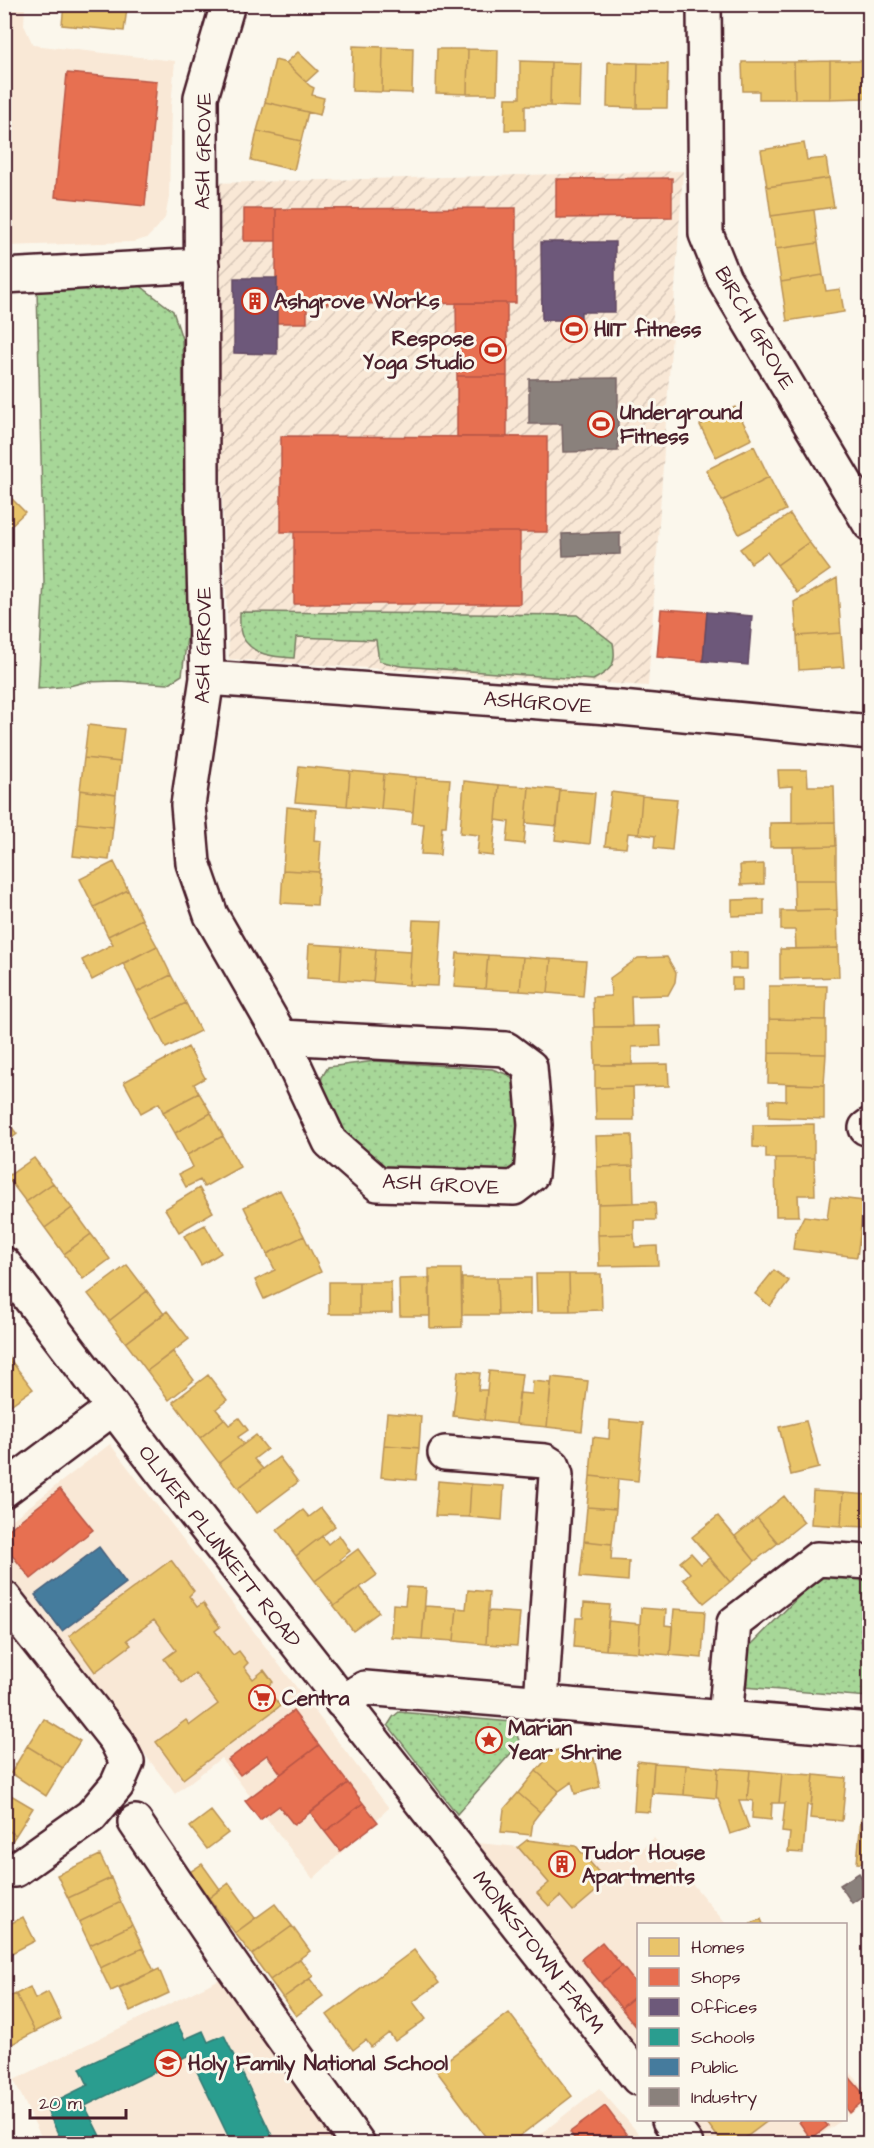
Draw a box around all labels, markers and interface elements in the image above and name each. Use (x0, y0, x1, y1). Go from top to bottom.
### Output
street label: ASH GROVE (188, 92, 219, 210)
street label: BIRCH GROVE (707, 261, 802, 396)
building icon: Ashgrove Works (240, 286, 270, 316)
place label: Ashgrove Works (274, 287, 440, 318)
sports icon: HIIT fitness (559, 314, 589, 344)
place label: HIIT fitness (594, 315, 702, 344)
place label: Respose Yoga Studio (363, 324, 475, 379)
sports icon: Respose Yoga Studio (478, 335, 508, 365)
place label: Underground Fitness (620, 398, 742, 451)
sports icon: Underground Fitness (586, 409, 616, 439)
street label: ASH GROVE (188, 586, 219, 704)
street label: ASHGROVE (483, 684, 594, 721)
street label: ASH GROVE (382, 1167, 501, 1202)
street label: OLIVER PLUNKETT ROAD (131, 1439, 308, 1654)
supermarket icon: Centra (247, 1683, 277, 1713)
place label: Centra (282, 1684, 350, 1713)
place label: Marian Year Shrine (508, 1714, 622, 1767)
place icon: Marian Year Shrine (474, 1725, 504, 1755)
place label: Tudor House Apartments (581, 1838, 706, 1892)
building icon: Tudor House Apartments (547, 1849, 577, 1879)
street label: MONKSTOWN FARM (466, 1865, 611, 2040)
legend (637, 1923, 847, 2121)
text: Homes (691, 1935, 745, 1960)
text: Shops (691, 1965, 741, 1990)
text: Offices (691, 1995, 757, 2020)
text: Schools (691, 2025, 755, 2050)
school or university icon: Holy Family National School (153, 2048, 183, 2078)
place label: Holy Family National School (188, 2049, 449, 2081)
text: Public (691, 2055, 739, 2080)
scale bar (30, 2082, 126, 2120)
text: Industry (691, 2085, 757, 2111)
text: 20 m (39, 2091, 82, 2116)

